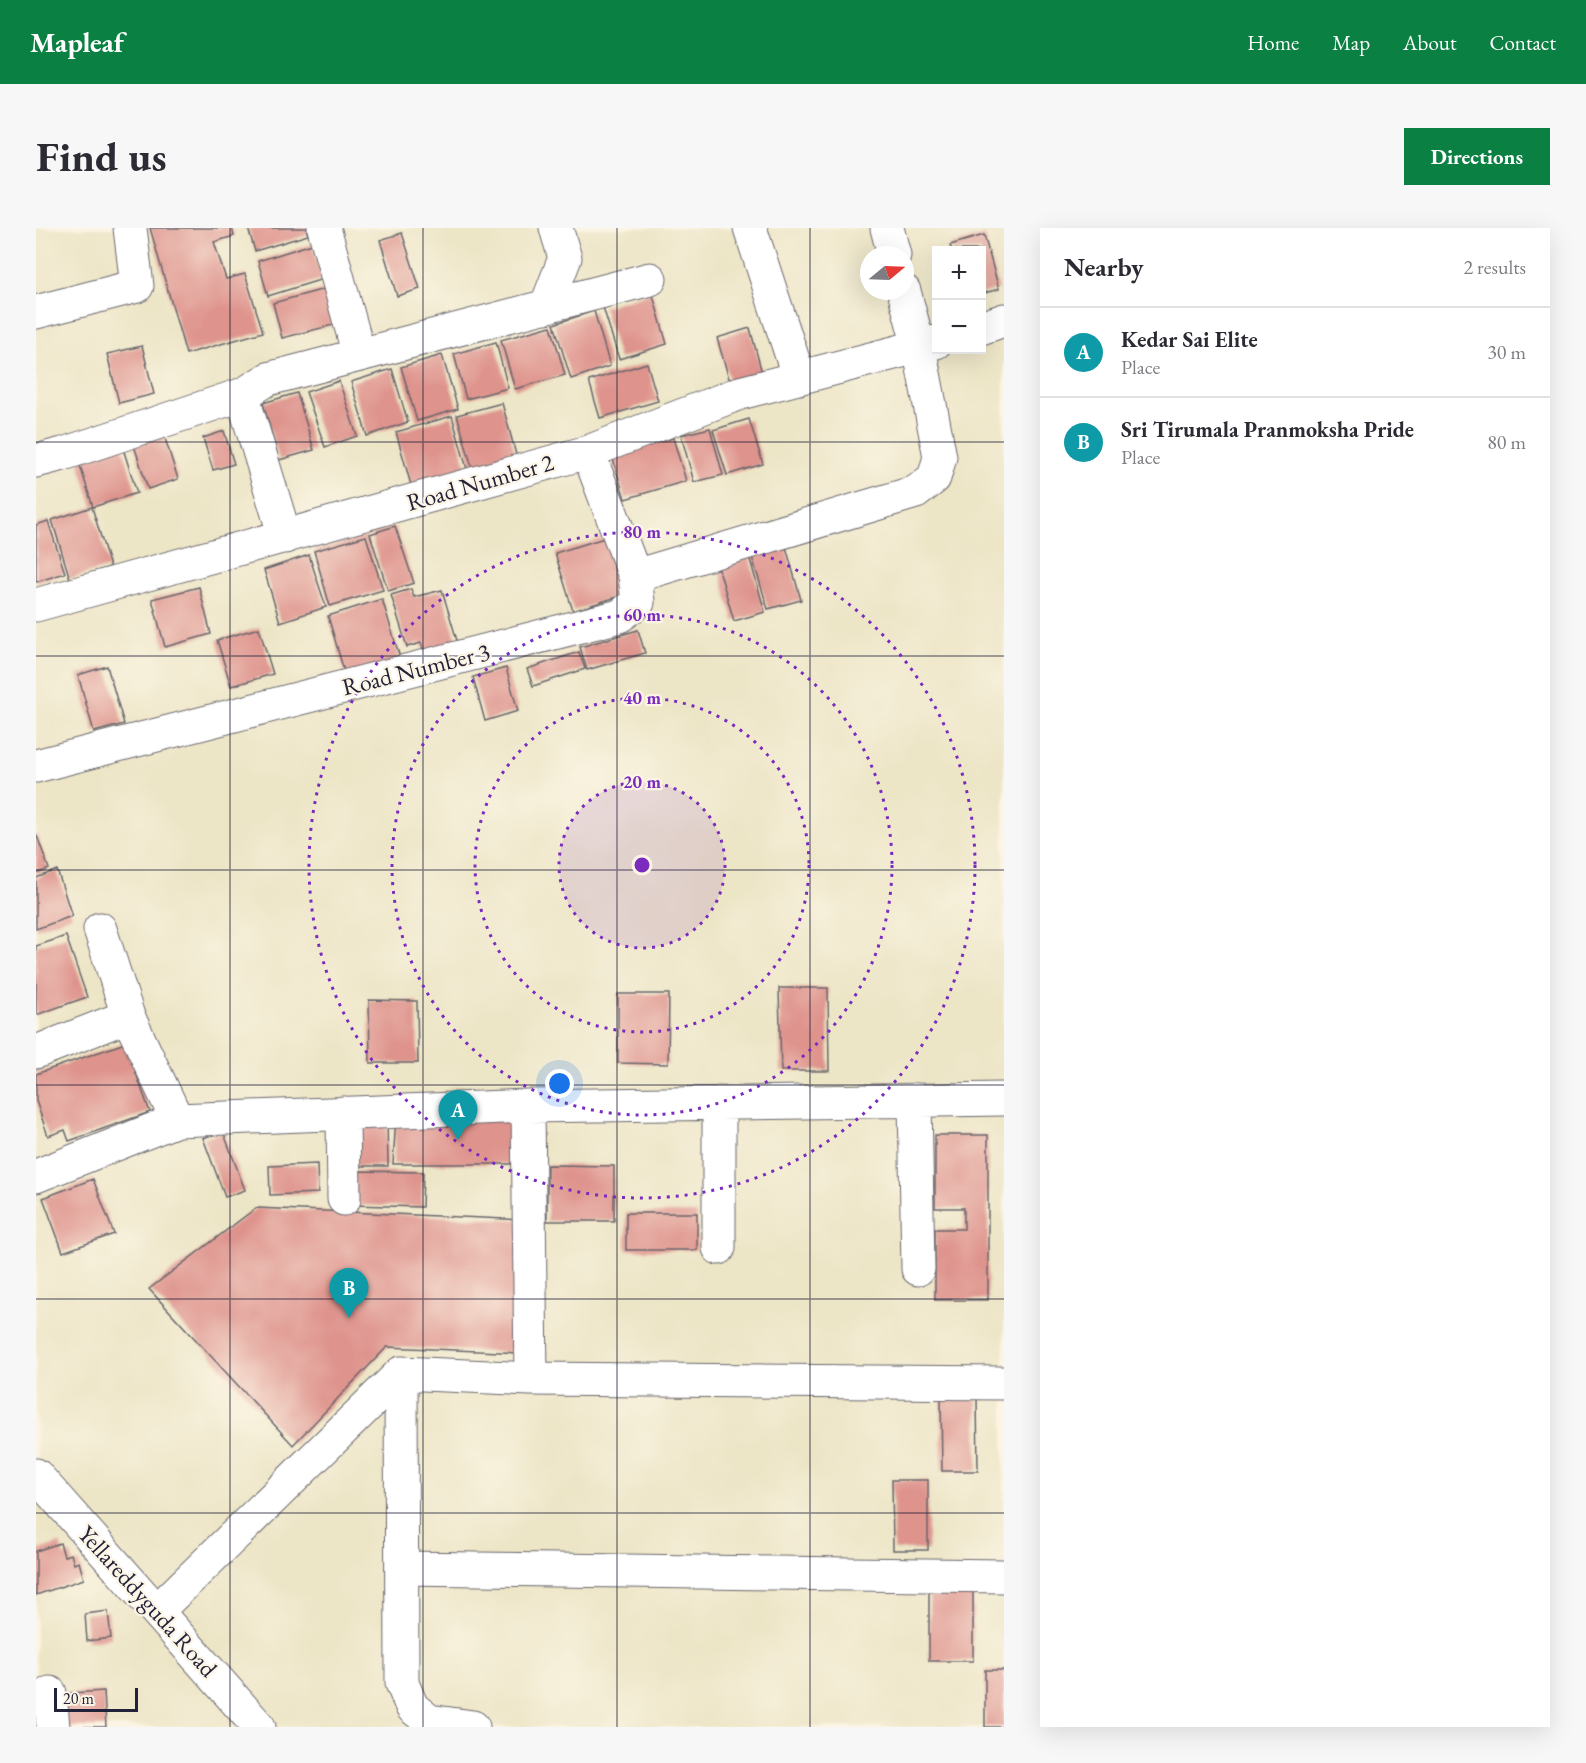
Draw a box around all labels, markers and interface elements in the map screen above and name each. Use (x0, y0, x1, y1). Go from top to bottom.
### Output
text: Mapleaf (30, 24, 124, 60)
text: Home (1247, 29, 1299, 56)
text: Map (1332, 29, 1370, 56)
text: About (1403, 29, 1456, 56)
text: Contact (1489, 29, 1556, 56)
button: Directions (1404, 128, 1550, 185)
text: Find us (36, 129, 167, 184)
north arrow (860, 246, 914, 300)
map controls (932, 246, 986, 354)
button: + (932, 246, 986, 300)
text: Nearby (1064, 250, 1144, 284)
text: 2 results (1463, 254, 1526, 280)
button: − (932, 300, 986, 354)
text: Kedar Sai Elite (1121, 325, 1258, 354)
text: A (1076, 339, 1091, 365)
text: 30 m (1487, 339, 1526, 365)
text: Place (1121, 354, 1160, 380)
text: Sri Tirumala Pranmoksha Pride (1121, 415, 1414, 444)
text: B (1077, 429, 1090, 455)
text: 80 m (1487, 429, 1526, 455)
text: Place (1121, 444, 1160, 470)
street label: Road Number 2 (403, 446, 558, 518)
text: 80 m (623, 520, 661, 543)
text: 60 m (623, 603, 661, 626)
street label: Road Number 3 (339, 636, 493, 702)
text: 40 m (623, 686, 661, 709)
text: 20 m (623, 770, 661, 793)
centre of rings (632, 855, 652, 875)
your location (545, 1069, 574, 1098)
pin: A (438, 1090, 478, 1140)
pin: B (330, 1268, 368, 1318)
street label: Yellareddyguda Road (72, 1519, 225, 1684)
scale bar (54, 1685, 138, 1712)
text: 20 m (63, 1688, 94, 1709)

